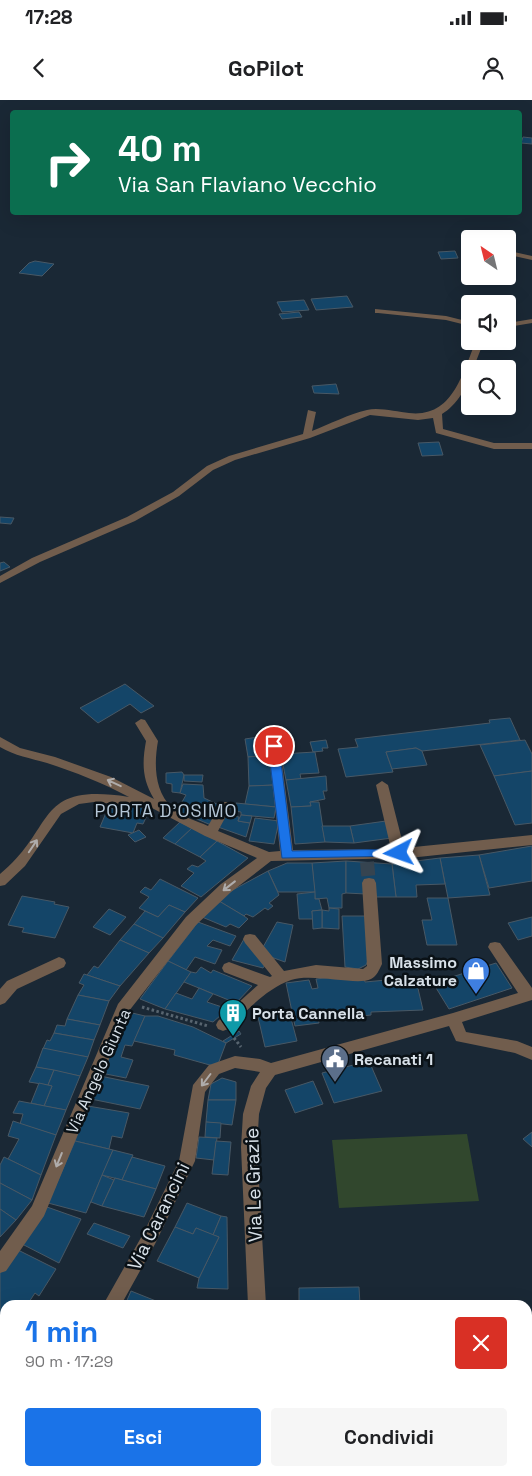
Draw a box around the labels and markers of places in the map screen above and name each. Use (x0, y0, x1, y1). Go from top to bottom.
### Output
pin (253, 725, 295, 767)
place label: Massimo Calzature (384, 952, 457, 991)
shop icon: Massimo Calzature (461, 956, 491, 995)
building icon: Porta Cannella (218, 998, 248, 1037)
place label: Porta Cannella (252, 1003, 364, 1024)
public building icon: Recanati 1 (320, 1044, 350, 1083)
place label: Recanati 1 (354, 1049, 433, 1070)

